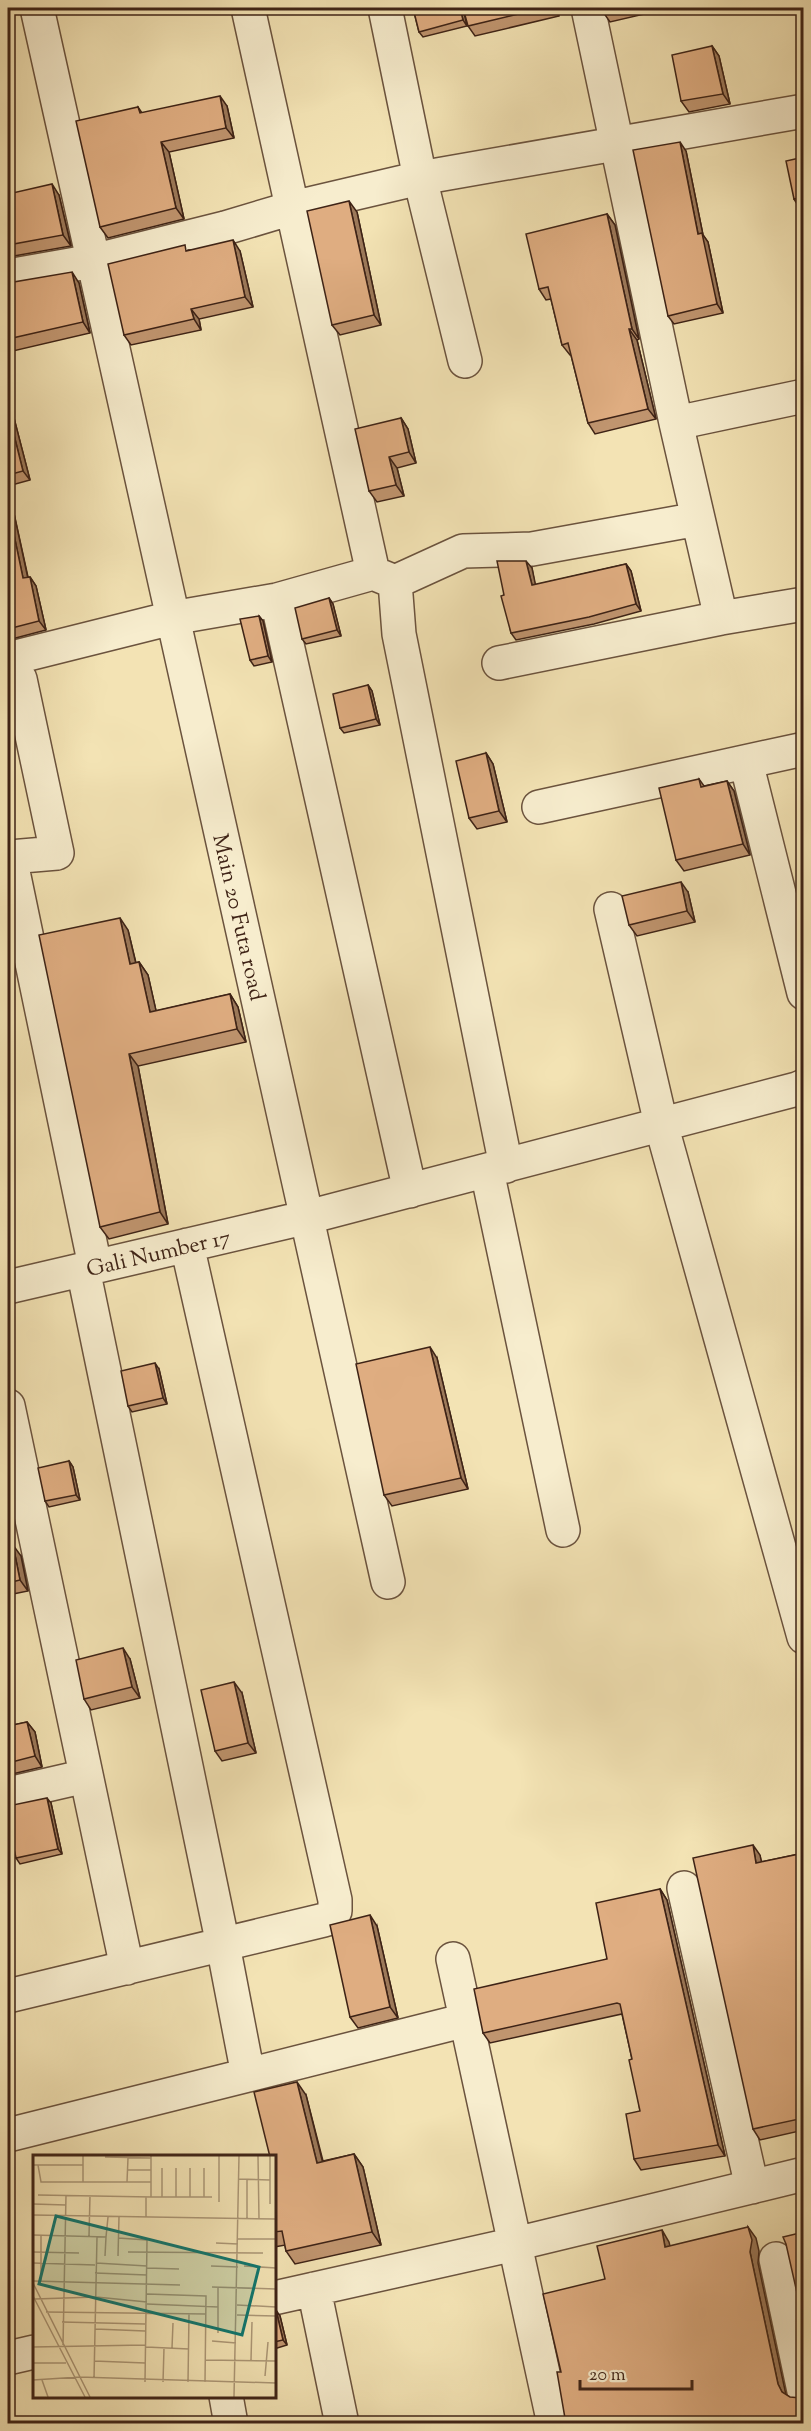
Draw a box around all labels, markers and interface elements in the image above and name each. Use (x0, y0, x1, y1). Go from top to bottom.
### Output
street label: Main 20 Futa road (202, 831, 272, 1004)
street label: Gali Number 17 (83, 1223, 234, 1287)
inset map (33, 2155, 276, 2398)
scale bar (580, 2353, 692, 2391)
text: 20 m (589, 2363, 626, 2389)

